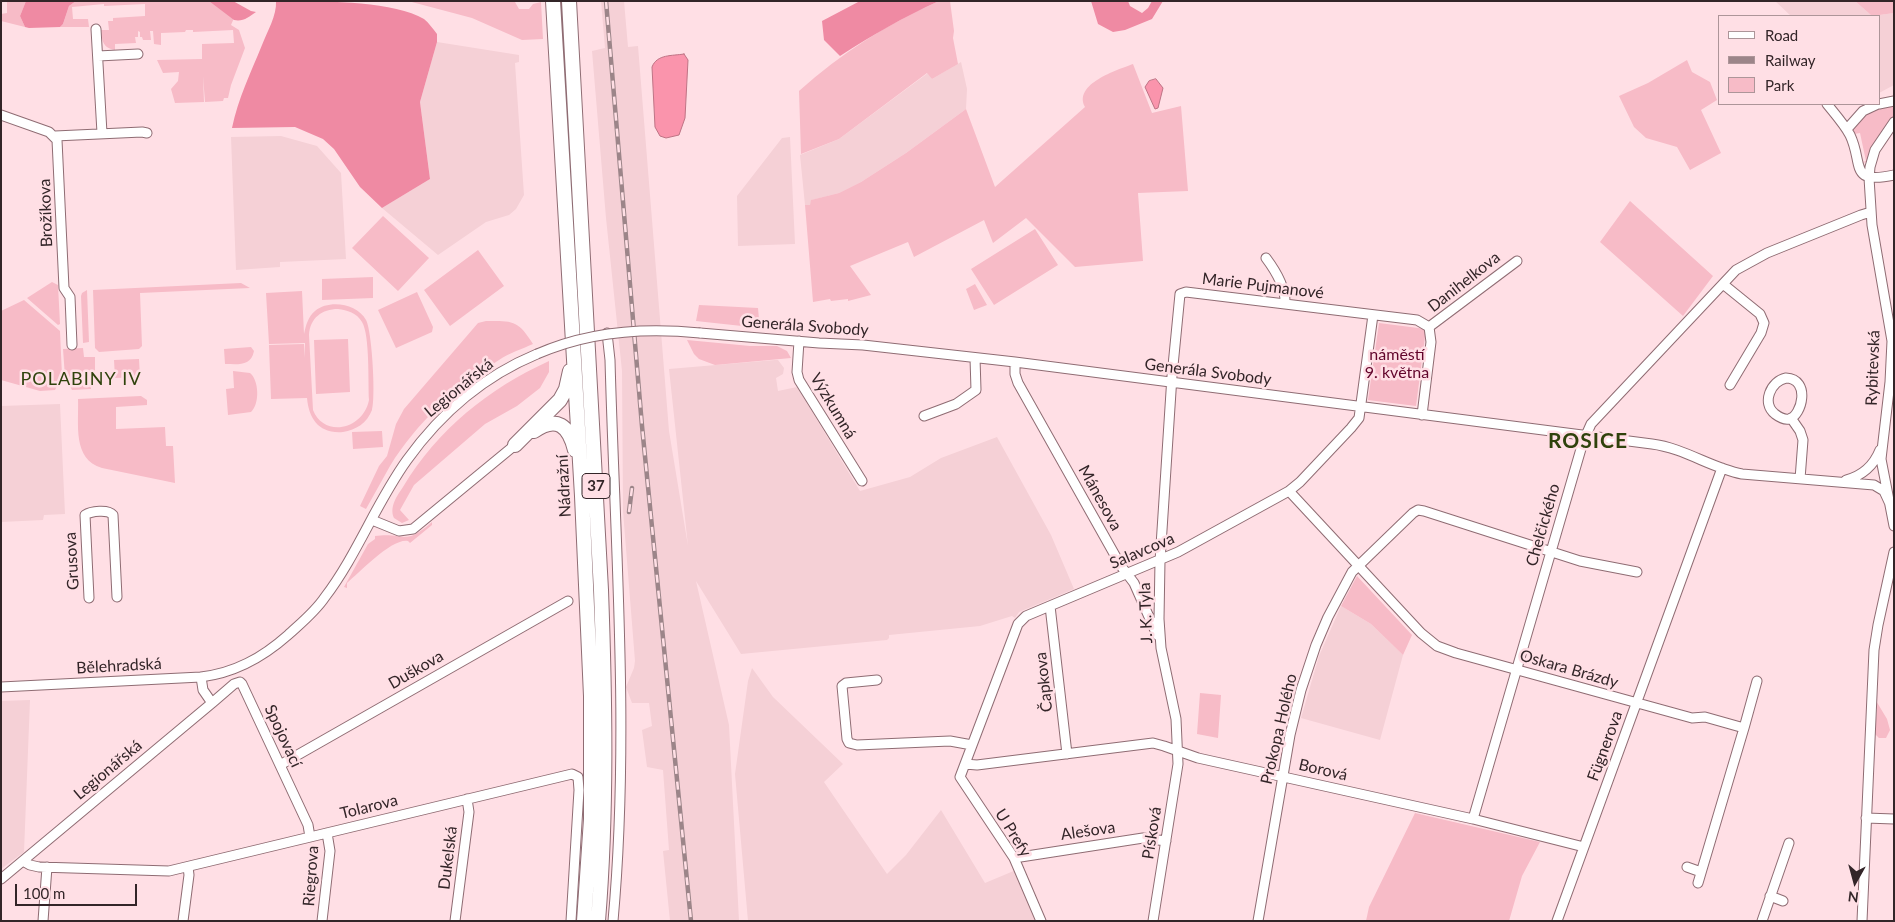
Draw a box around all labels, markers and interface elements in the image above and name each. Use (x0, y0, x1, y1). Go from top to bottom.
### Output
legend (1718, 15, 1880, 105)
text: Road (1765, 26, 1798, 44)
text: Railway (1765, 51, 1816, 69)
text: Park (1765, 76, 1794, 94)
street label: Brožíkova (35, 178, 57, 248)
street label: Danihelkova (1424, 248, 1504, 316)
street label: Marie Pujmanové (1201, 269, 1325, 303)
street label: Generála Svobody (741, 312, 869, 340)
street label: Rybitevská (1862, 330, 1884, 406)
park label: náměstí 9. května (1365, 345, 1429, 383)
street label: Legionářská (421, 354, 497, 422)
street label: Generála Svobody (1144, 355, 1272, 389)
district label: POLABINY IV (19, 368, 143, 390)
street label: Výzkumná (806, 370, 860, 442)
district label: ROSICE (1547, 428, 1629, 454)
street label: Nádražní (553, 454, 575, 518)
street label: Mánesova (1074, 462, 1126, 534)
road number: 37 (582, 474, 610, 498)
street label: Chelčického (1522, 481, 1564, 569)
street label: Salavcova (1107, 529, 1177, 573)
street label: Grusova (61, 531, 83, 591)
street label: J. K. Tyla (1135, 582, 1157, 644)
street label: Oskara Brázdy (1518, 646, 1620, 692)
street label: Duškova (385, 647, 447, 693)
street label: Čapkova (1031, 651, 1057, 713)
street label: Bělehradská (76, 654, 162, 678)
street label: Prokopa Holého (1257, 672, 1301, 786)
street label: Spojovací (260, 702, 306, 770)
street label: Fügnerova (1583, 708, 1627, 784)
street label: Legionářská (70, 736, 146, 804)
street label: Borová (1297, 755, 1349, 785)
street label: Tolarova (338, 791, 400, 823)
street label: U Prefy (991, 805, 1035, 861)
street label: Písková (1138, 805, 1166, 861)
street label: Alešova (1060, 818, 1116, 844)
street label: Dukelská (435, 825, 461, 891)
street label: Riegrova (299, 845, 323, 907)
north arrow (1830, 857, 1880, 907)
scale bar (18, 874, 140, 906)
text: 100 m (23, 884, 65, 902)
text: N (1847, 888, 1860, 906)

